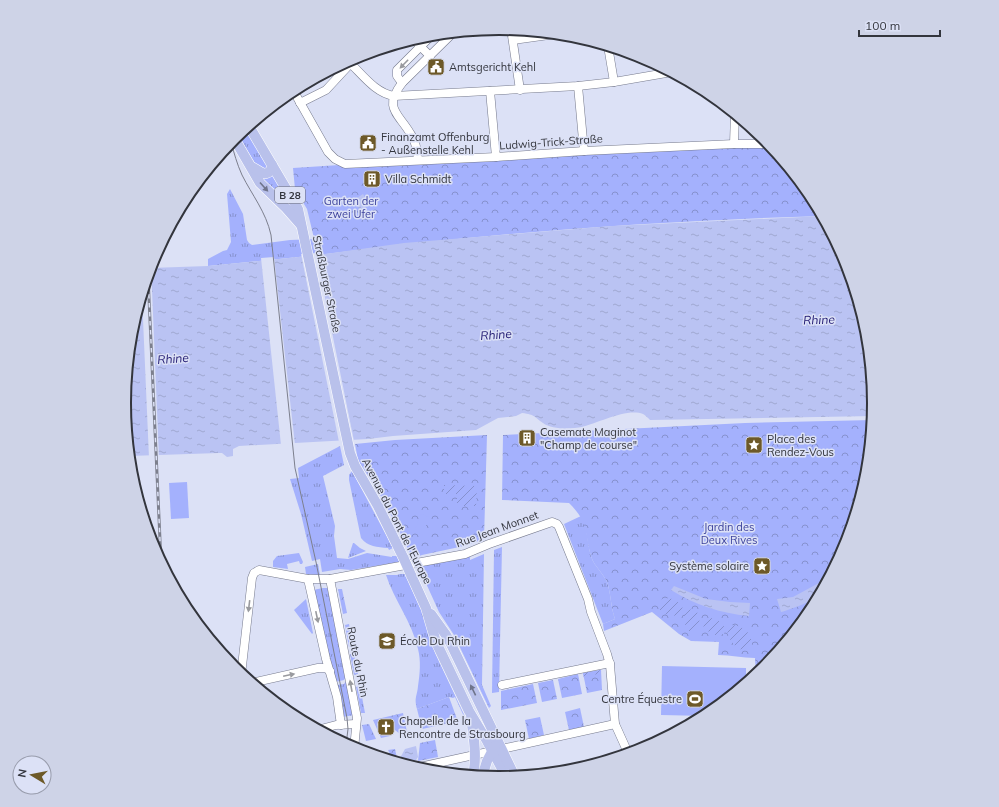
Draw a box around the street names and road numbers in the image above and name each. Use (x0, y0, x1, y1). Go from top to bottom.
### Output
street label: Ludwig-Trick-Straße (499, 131, 603, 153)
road number: B 28 (275, 187, 305, 203)
street label: Straßburger Straße (310, 234, 344, 334)
street label: Avenue du Pont de l'Europe (359, 456, 435, 586)
street label: Rue Jean Monnet (454, 508, 540, 550)
street label: Route du Rhin (344, 625, 372, 699)

